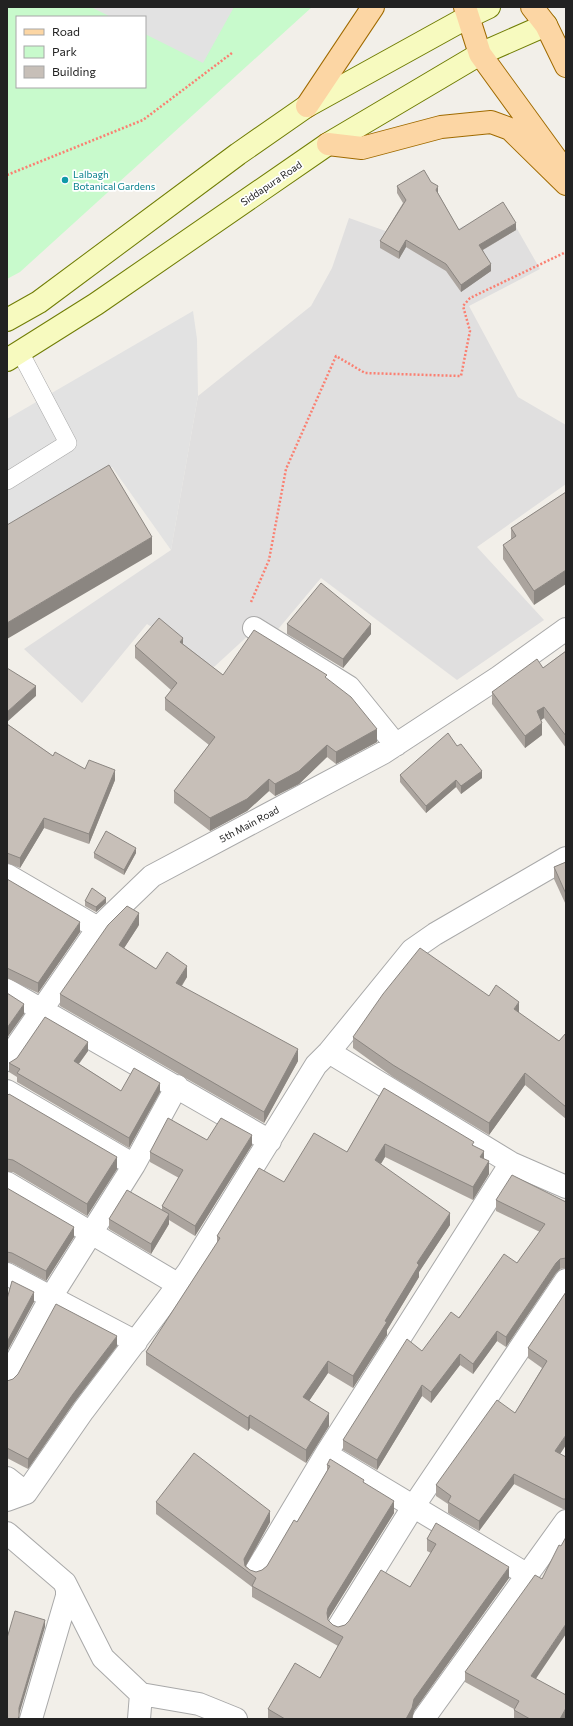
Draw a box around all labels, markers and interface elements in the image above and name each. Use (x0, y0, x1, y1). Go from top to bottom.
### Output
legend (16, 16, 146, 88)
text: Road (52, 24, 80, 38)
text: Park (52, 44, 78, 58)
text: Building (52, 64, 96, 78)
street label: Siddapura Road (238, 158, 304, 208)
place label: Lalbagh Botanical Gardens (73, 168, 156, 192)
marker: Lalbagh Botanical Gardens (60, 175, 70, 185)
street label: 5th Main Road (217, 803, 281, 845)

